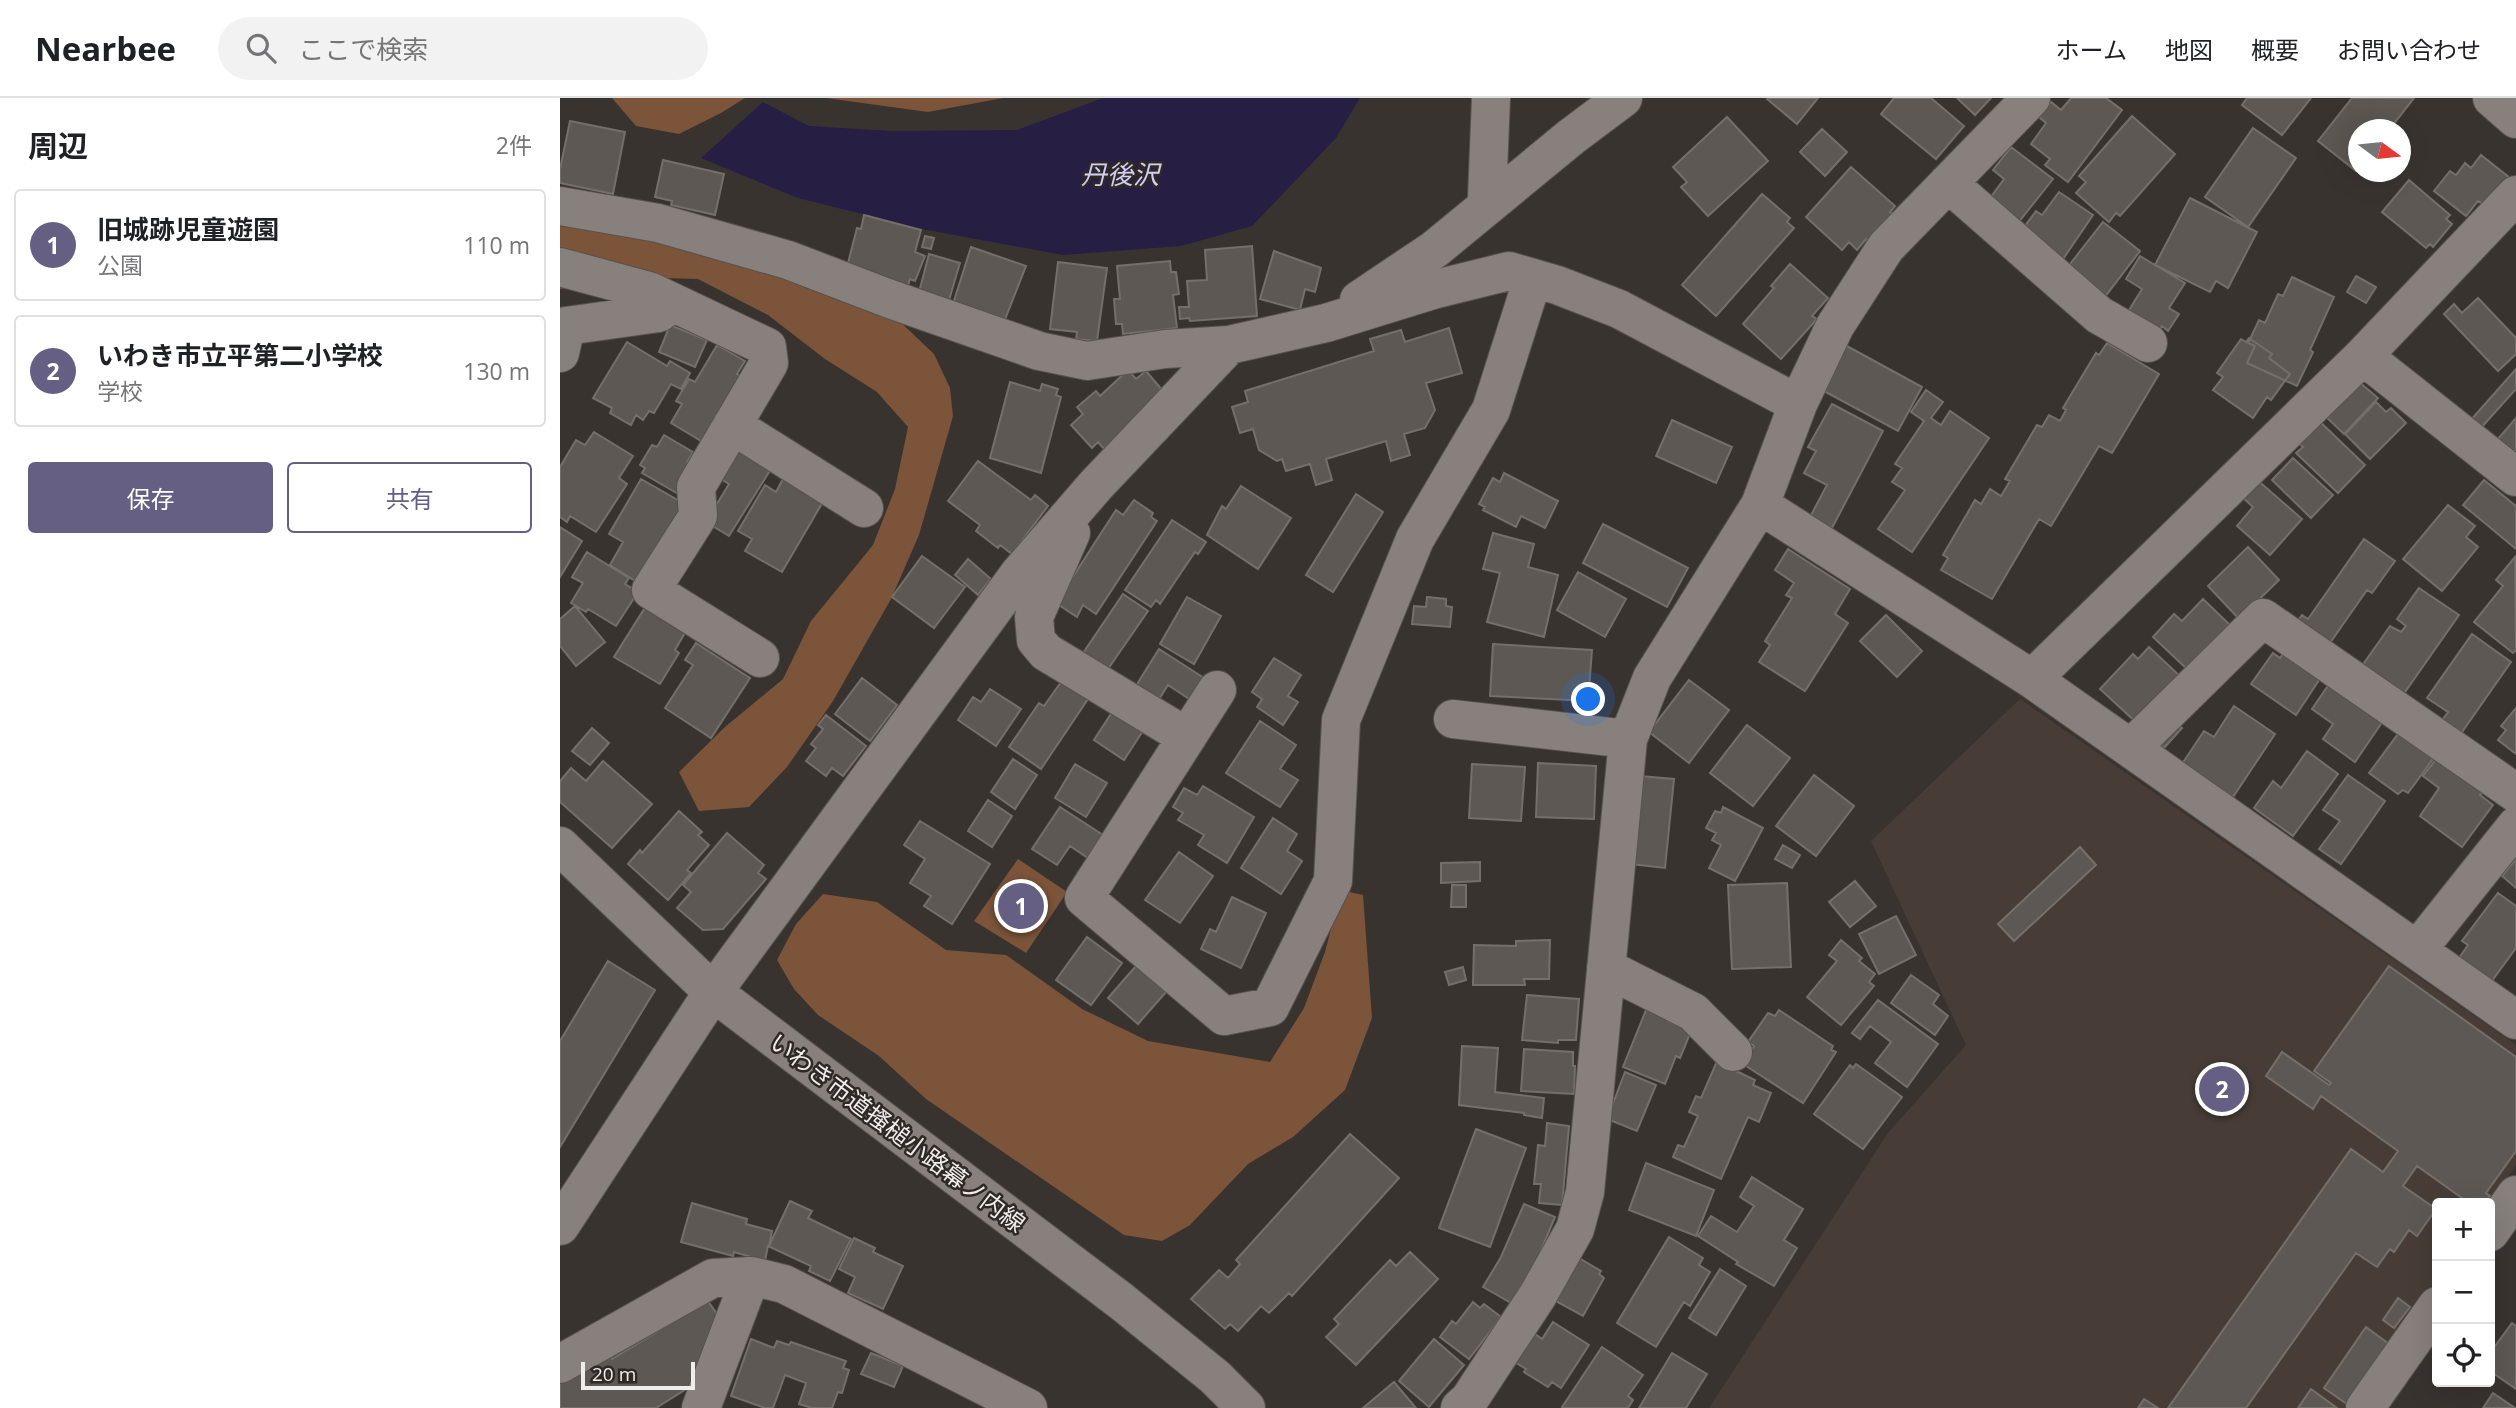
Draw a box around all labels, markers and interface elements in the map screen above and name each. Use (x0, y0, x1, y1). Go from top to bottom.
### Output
search box (218, 17, 708, 80)
text: Nearbee (35, 26, 176, 71)
icon: search (242, 29, 280, 67)
text: ここで検索 (298, 31, 428, 67)
text: ホーム (2056, 33, 2127, 66)
text: 地図 (2165, 33, 2213, 66)
text: 概要 (2251, 33, 2299, 66)
text: お問い合わせ (2337, 33, 2481, 66)
north arrow (2348, 119, 2411, 182)
text: 周辺 (28, 125, 88, 166)
text: 2件 (496, 129, 532, 161)
water label: 丹後沢 (1081, 156, 1162, 192)
text: 旧城跡児童遊園 (97, 211, 279, 247)
text: 1 (46, 229, 60, 261)
text: 110 m (463, 229, 530, 261)
text: 公園 (97, 249, 143, 281)
text: いわき市立平第二小学校 (97, 337, 383, 373)
text: 2 (46, 355, 60, 387)
text: 130 m (463, 355, 530, 387)
text: 学校 (97, 375, 143, 407)
button: 保存 (28, 462, 273, 533)
button: 共有 (287, 462, 532, 533)
your location (1571, 682, 1605, 716)
pin: 1 (998, 880, 1044, 932)
street label: いわき市道搔槌小路幕ノ内線 (763, 1025, 1033, 1239)
pin: 2 (2199, 1063, 2245, 1115)
map controls (2432, 1198, 2495, 1387)
button: + (2432, 1198, 2495, 1261)
button: − (2432, 1261, 2495, 1324)
button: locate (2432, 1324, 2495, 1387)
scale bar (581, 1359, 695, 1391)
text: 20 m (592, 1361, 636, 1387)

